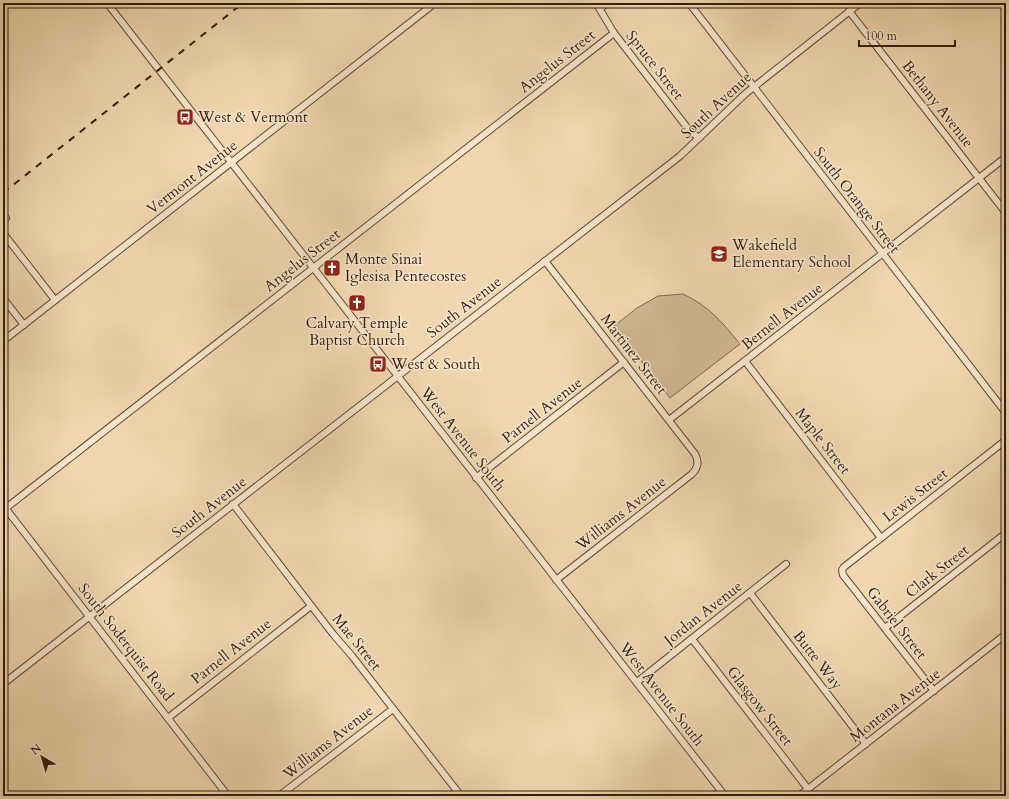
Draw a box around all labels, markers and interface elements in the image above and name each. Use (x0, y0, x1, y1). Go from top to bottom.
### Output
scale bar (859, 22, 955, 48)
street label: Angelus Street (515, 25, 599, 97)
street label: Spruce Street (622, 26, 689, 104)
text: 100 m (865, 28, 898, 44)
street label: Bethany Avenue (898, 56, 978, 152)
street label: South Avenue (676, 67, 756, 143)
bus stop icon: West & Vermont (175, 107, 195, 127)
place label: West & Vermont (197, 107, 308, 127)
street label: Vermont Avenue (142, 135, 242, 219)
street label: South Orange Street (809, 143, 905, 257)
street label: Angelus Street (260, 224, 344, 296)
place label: Wakefield Elementary School (731, 235, 851, 272)
school or university icon: Wakefield Elementary School (709, 244, 729, 264)
place label: Monte Sinai Iglesisa Pentecostes (345, 249, 466, 286)
church icon: Monte Sinai Iglesisa Pentecostes (322, 258, 342, 278)
street label: South Avenue (423, 271, 506, 342)
street label: Bernell Avenue (737, 278, 827, 354)
church icon: Calvary Temple Baptist Church (347, 293, 367, 313)
street label: Martinez Street (596, 310, 672, 399)
place label: Calvary Temple Baptist Church (306, 313, 408, 350)
bus stop icon: West & South (368, 354, 388, 374)
place label: West & South (390, 354, 481, 374)
street label: Parnell Avenue (498, 372, 586, 448)
street label: West Avenue South (416, 382, 510, 496)
street label: Maple Street (791, 404, 855, 479)
street label: Lewis Street (878, 463, 952, 527)
street label: South Avenue (168, 471, 251, 542)
street label: Williams Avenue (571, 471, 670, 555)
street label: Clark Street (901, 540, 973, 602)
street label: Jordan Avenue (658, 576, 746, 651)
street label: South Soderquist Road (74, 579, 178, 705)
street label: Gabriel Street (862, 583, 932, 664)
street label: Mae Street (328, 609, 386, 675)
street label: Parnell Avenue (187, 613, 275, 689)
street label: Butte Way (789, 626, 847, 694)
street label: West Avenue South (615, 637, 709, 751)
street label: Glasgow Street (723, 662, 798, 750)
street label: Montana Avenue (846, 663, 945, 747)
street label: Williams Avenue (278, 700, 377, 784)
north arrow (22, 737, 62, 777)
text: N (28, 740, 45, 758)

